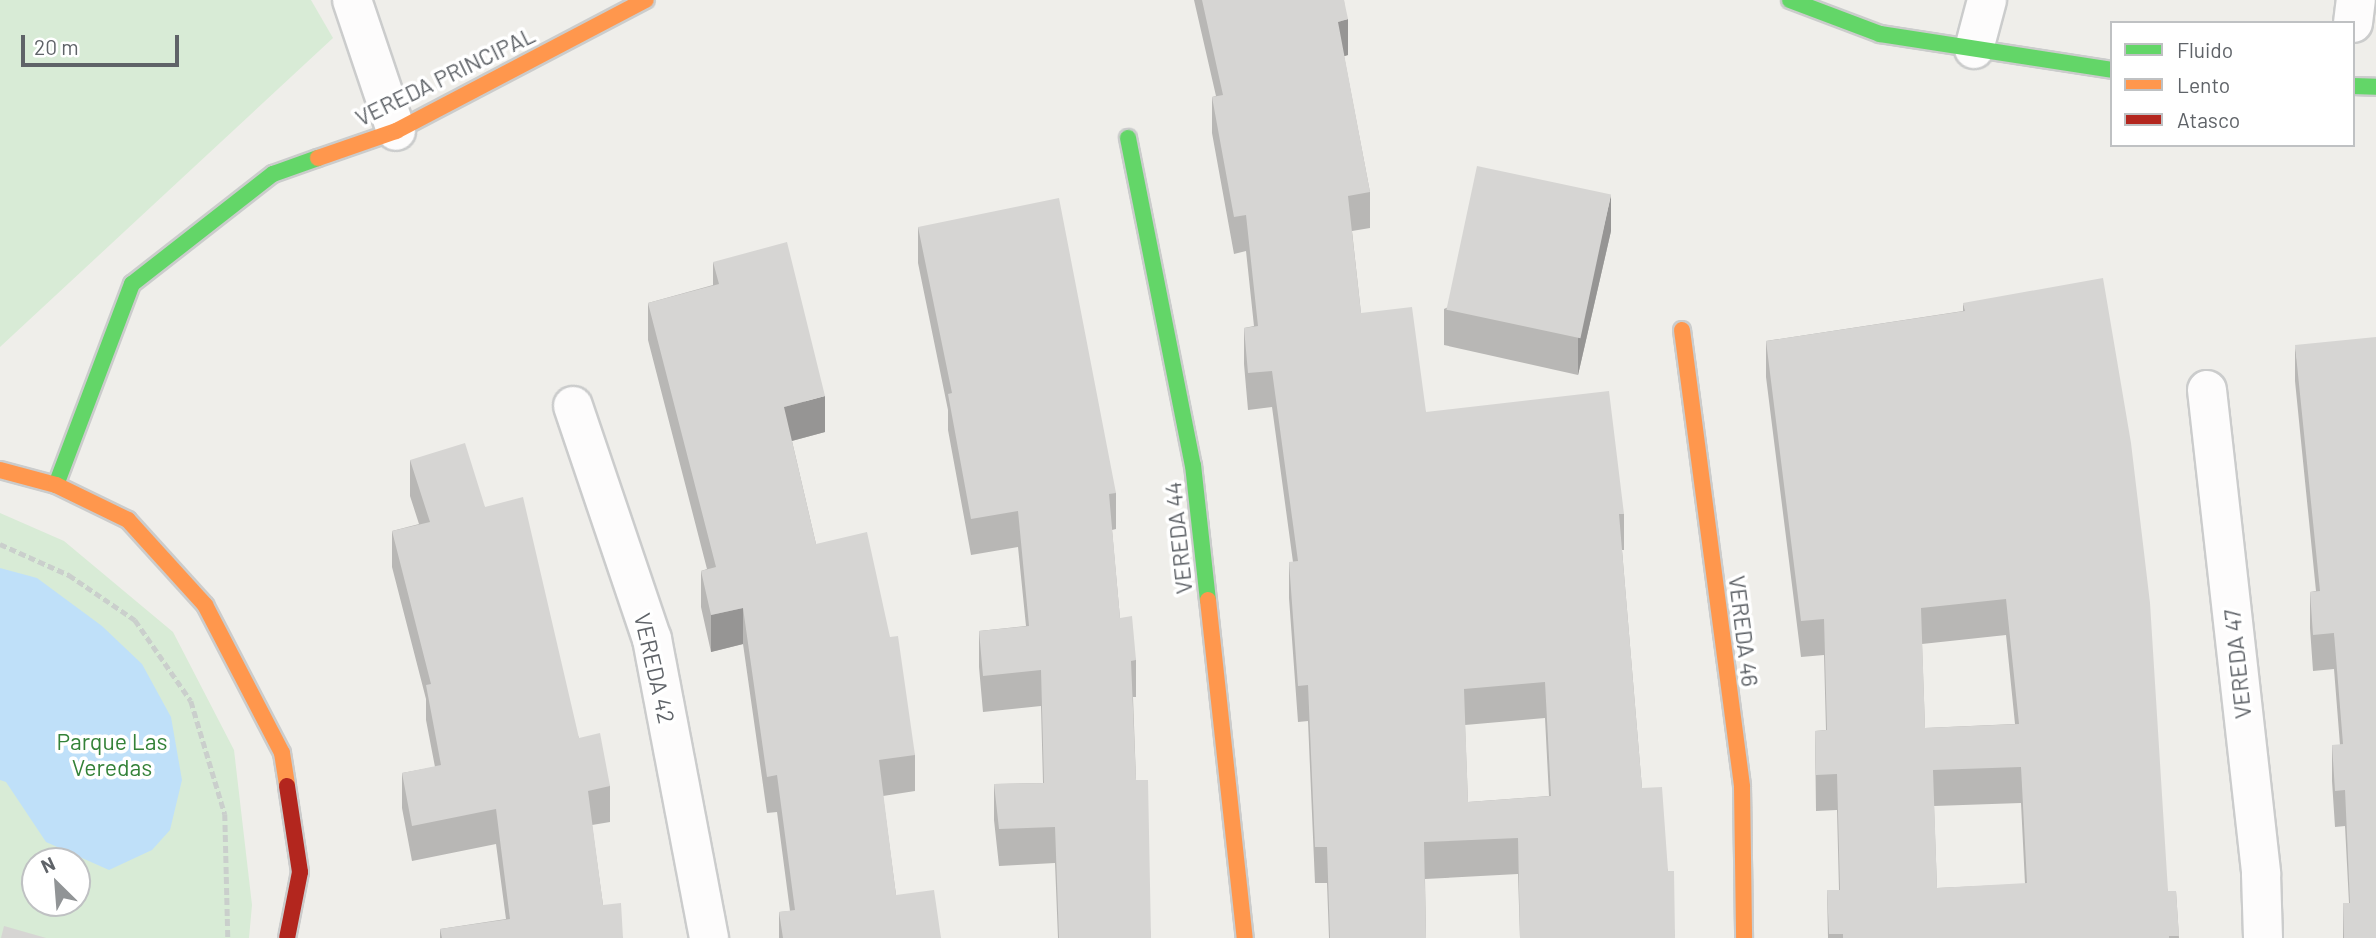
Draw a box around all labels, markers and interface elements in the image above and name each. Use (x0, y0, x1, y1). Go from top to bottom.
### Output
scale bar (24, 21, 182, 65)
street label: VEREDA PRINCIPAL (351, 21, 539, 131)
legend (2110, 21, 2355, 147)
text: 20 m (34, 34, 79, 59)
text: Fluido (2177, 37, 2233, 62)
text: Lento (2177, 72, 2230, 97)
text: Atasco (2177, 107, 2240, 132)
street label: VEREDA 44 (1158, 481, 1198, 595)
street label: VEREDA 46 (1723, 574, 1765, 688)
street label: VEREDA 47 (2218, 608, 2256, 720)
street label: VEREDA 42 (629, 610, 681, 726)
park label: Parque Las Veredas (56, 727, 168, 781)
north arrow (21, 847, 91, 917)
text: N (37, 851, 58, 877)

